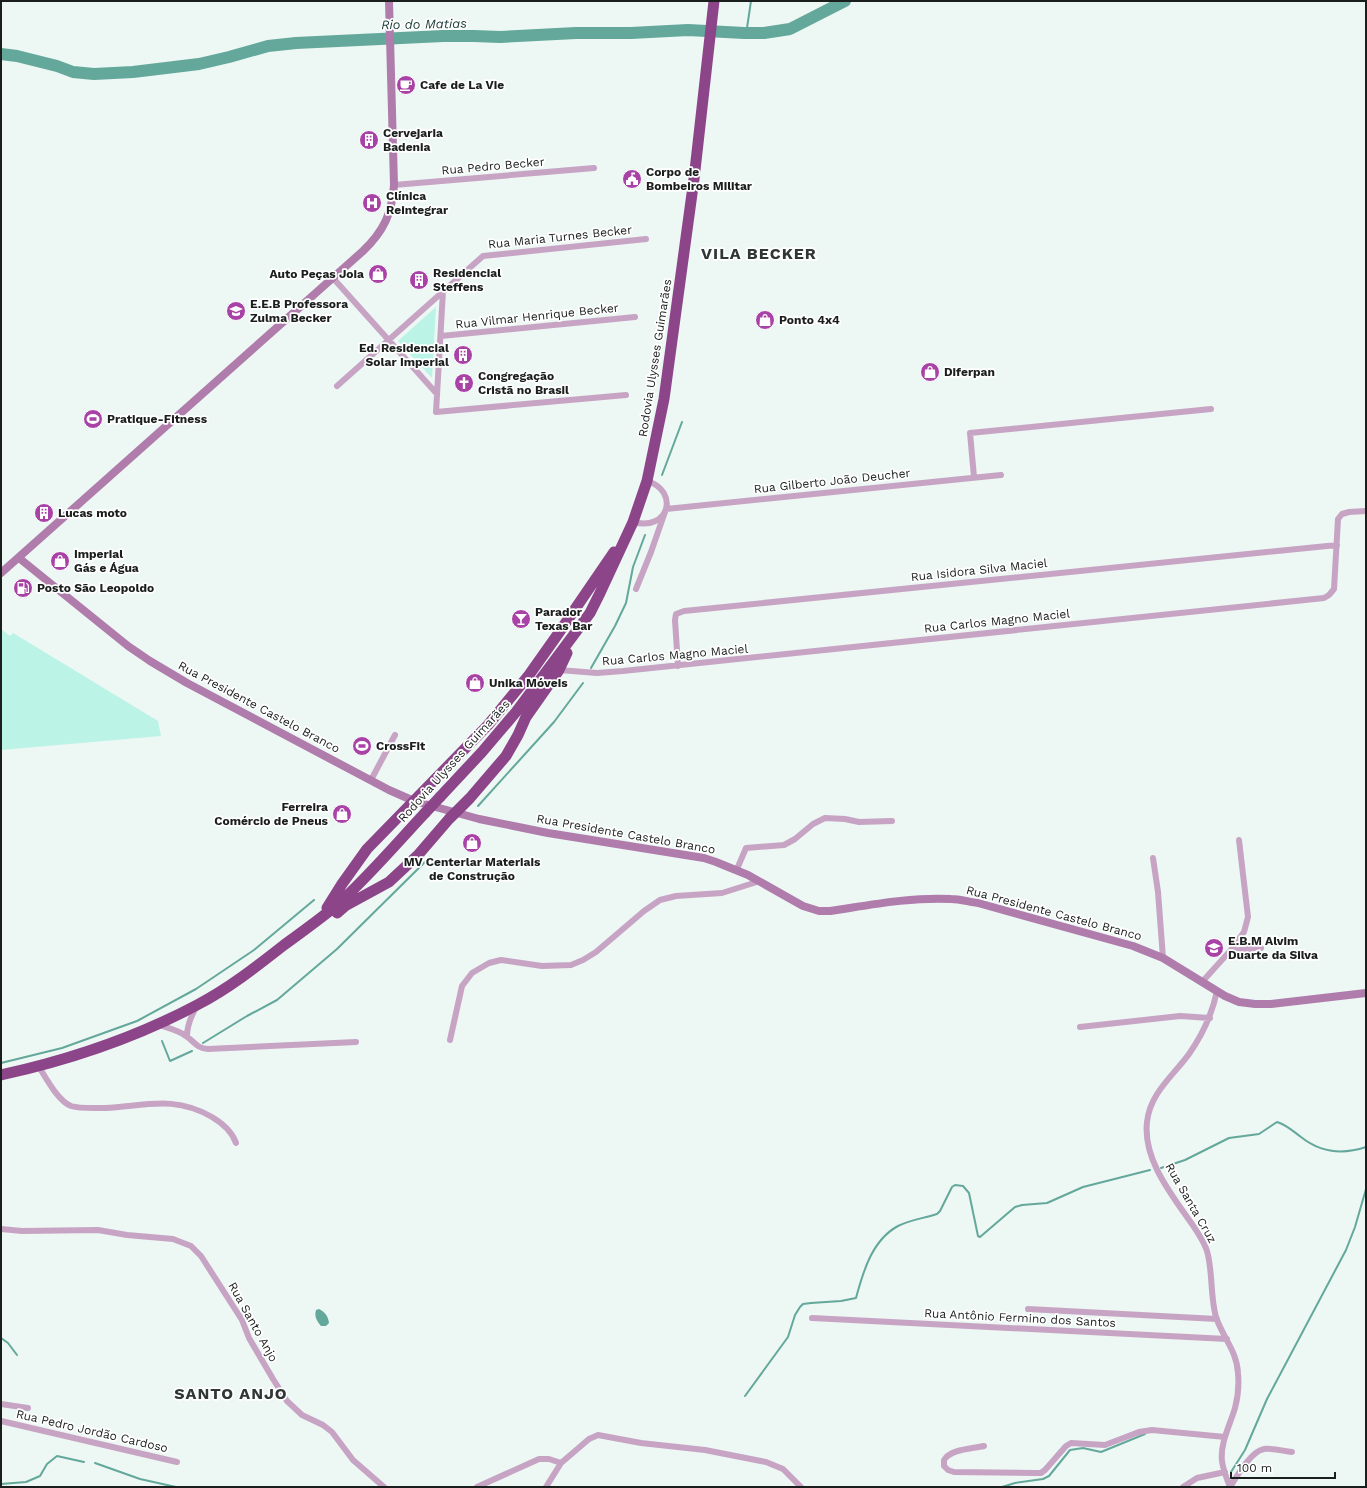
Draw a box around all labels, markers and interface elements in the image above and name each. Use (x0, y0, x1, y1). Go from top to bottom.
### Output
water label: Rio do Matias (381, 16, 467, 32)
cafe icon: Cafe de La Vie (395, 74, 417, 96)
place label: Cafe de La Vie (420, 78, 504, 92)
place label: Cervejaria Badenia (383, 126, 443, 154)
building icon: Cervejaria Badenia (358, 129, 380, 151)
street label: Rua Pedro Becker (441, 155, 545, 177)
place label: Corpo de Bombeiros Militar (646, 165, 753, 193)
public building icon: Corpo de Bombeiros Militar (621, 168, 643, 190)
place label: Clínica Reintegrar (386, 189, 449, 217)
hospital icon: Clínica Reintegrar (361, 192, 383, 214)
street label: Rua Maria Turnes Becker (487, 222, 633, 252)
district label: VILA BECKER (701, 244, 817, 263)
shop icon: Auto Peças Joia (367, 263, 389, 285)
place label: Residencial Steffens (433, 266, 501, 294)
place label: Auto Peças Joia (269, 267, 364, 281)
building icon: Residencial Steffens (408, 269, 430, 291)
street label: Rodovia Ulysses Guimarães (636, 278, 674, 438)
place label: E.E.B Professora Zulma Becker (250, 297, 348, 325)
school or university icon: E.E.B Professora Zulma Becker (225, 300, 247, 322)
street label: Rua Vilmar Henrique Becker (455, 300, 619, 332)
shop icon: Ponto 4x4 (754, 309, 776, 331)
place label: Ponto 4x4 (779, 313, 840, 327)
place label: Ed. Residencial Solar Imperial (359, 341, 449, 369)
building icon: Ed. Residencial Solar Imperial (452, 344, 474, 366)
shop icon: Diferpan (919, 361, 941, 383)
place label: Diferpan (944, 365, 995, 379)
place label: Congregação Cristã no Brasil (478, 369, 569, 397)
church icon: Congregação Cristã no Brasil (453, 372, 475, 394)
sports icon: Pratique-Fitness (82, 408, 104, 430)
place label: Pratique-Fitness (107, 412, 208, 426)
street label: Rua Gilberto João Deucher (753, 466, 911, 496)
building icon: Lucas moto (33, 502, 55, 524)
place label: Lucas moto (58, 506, 127, 520)
place label: Imperial Gás e Água (74, 547, 139, 575)
shop icon: Imperial Gás e Água (49, 550, 71, 572)
street label: Rua Isidora Silva Maciel (910, 556, 1048, 584)
fuel station icon: Posto São Leopoldo (12, 577, 34, 599)
place label: Posto São Leopoldo (37, 581, 154, 595)
place label: Parador Texas Bar (535, 605, 593, 633)
street label: Rua Carlos Magno Maciel (923, 606, 1071, 636)
bar icon: Parador Texas Bar (510, 608, 532, 630)
street label: Rua Carlos Magno Maciel (601, 642, 749, 668)
street label: Rua Presidente Castelo Branco (176, 658, 342, 756)
shop icon: Unika Móveis (464, 672, 486, 694)
place label: Unika Móveis (489, 676, 568, 690)
street label: Rodovia Ulysses Guimarães (395, 697, 513, 825)
sports icon: CrossFit (351, 735, 373, 757)
place label: CrossFit (376, 739, 426, 753)
place label: Ferreira Comércio de Pneus (214, 800, 329, 828)
shop icon: Ferreira Comércio de Pneus (331, 803, 353, 825)
street label: Rua Presidente Castelo Branco (536, 811, 716, 857)
shop icon: MV Centerlar Materiais de Construção (461, 832, 483, 854)
place label: MV Centerlar Materiais de Construção (404, 855, 541, 883)
street label: Rua Presidente Castelo Branco (965, 883, 1143, 943)
place label: E.B.M Alvim Duarte da Silva (1228, 934, 1318, 962)
school or university icon: E.B.M Alvim Duarte da Silva (1203, 937, 1225, 959)
street label: Rua Santa Cruz (1162, 1160, 1220, 1246)
street label: Rua Santo Anjo (225, 1280, 281, 1364)
street label: Rua Antônio Fermino dos Santos (924, 1306, 1116, 1330)
district label: SANTO ANJO (174, 1384, 288, 1403)
street label: Rua Pedro Jordão Cardoso (15, 1407, 169, 1455)
scale bar (1231, 1454, 1335, 1480)
text: 100 m (1237, 1461, 1272, 1475)

